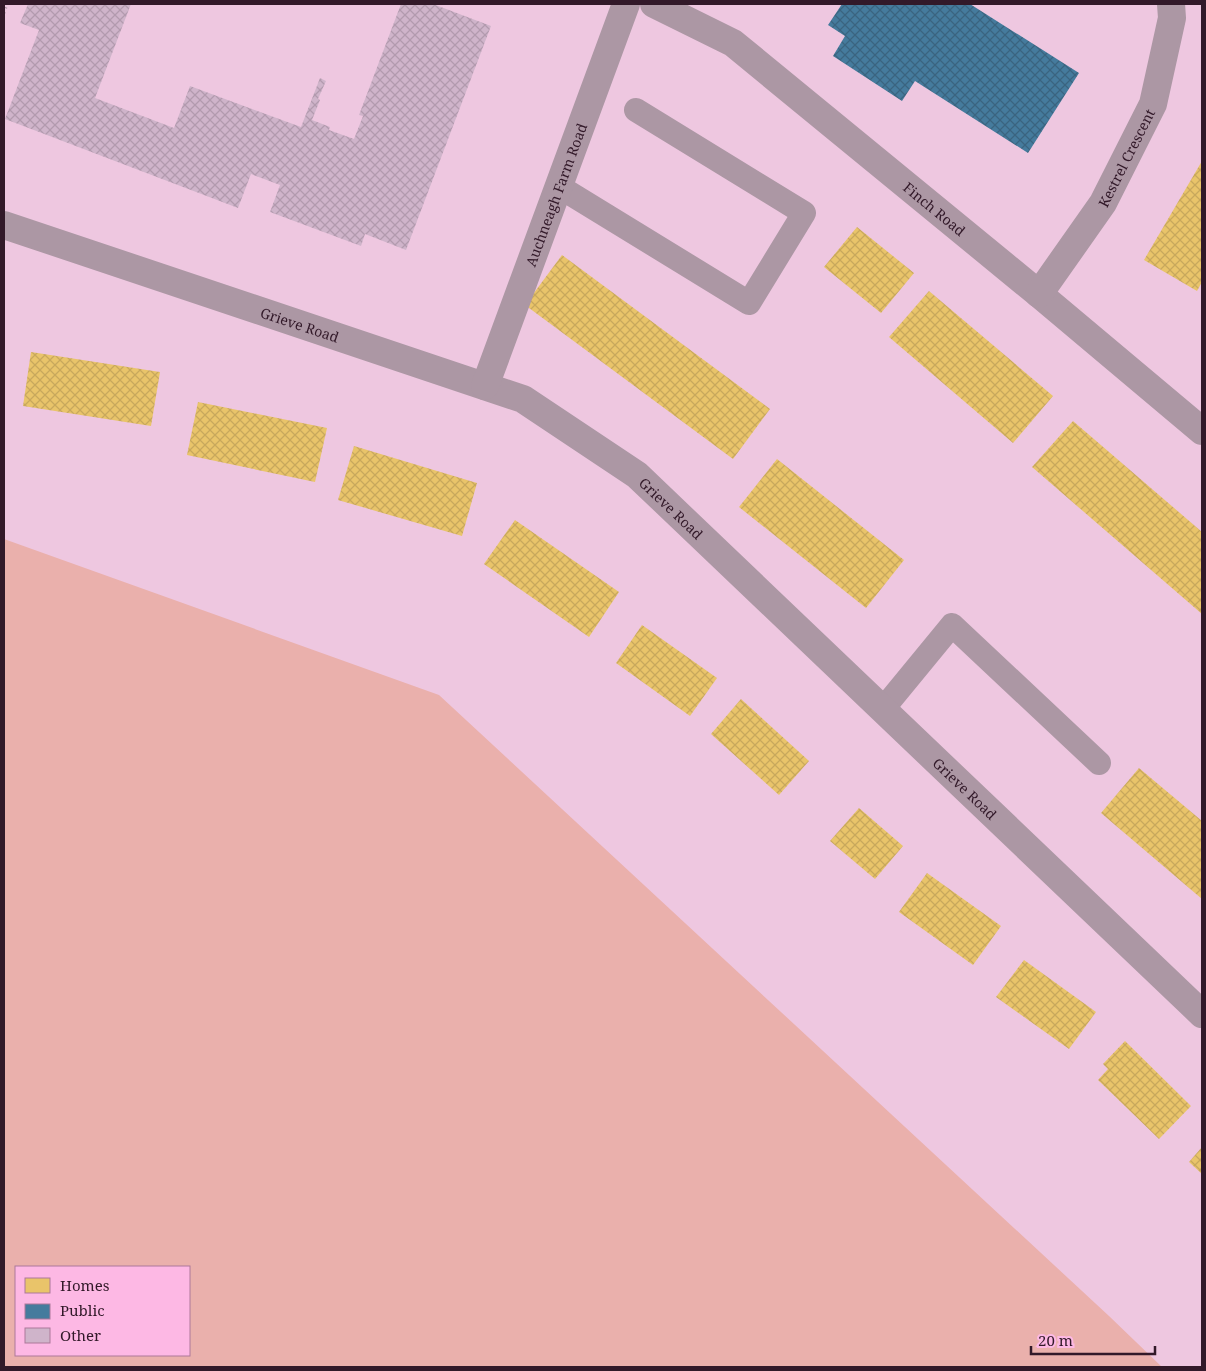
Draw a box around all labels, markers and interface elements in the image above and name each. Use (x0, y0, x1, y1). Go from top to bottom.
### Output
street label: Kestrel Crescent (1093, 105, 1159, 210)
street label: Auchneagh Farm Road (520, 120, 591, 269)
street label: Finch Road (900, 177, 970, 240)
street label: Grieve Road (258, 302, 342, 346)
street label: Grieve Road (635, 473, 708, 543)
street label: Grieve Road (929, 753, 1002, 823)
legend (15, 1266, 190, 1356)
text: Homes (60, 1275, 110, 1295)
text: Public (60, 1300, 105, 1320)
scale bar (1031, 1324, 1155, 1356)
text: Other (60, 1325, 101, 1345)
text: 20 m (1038, 1330, 1073, 1350)

